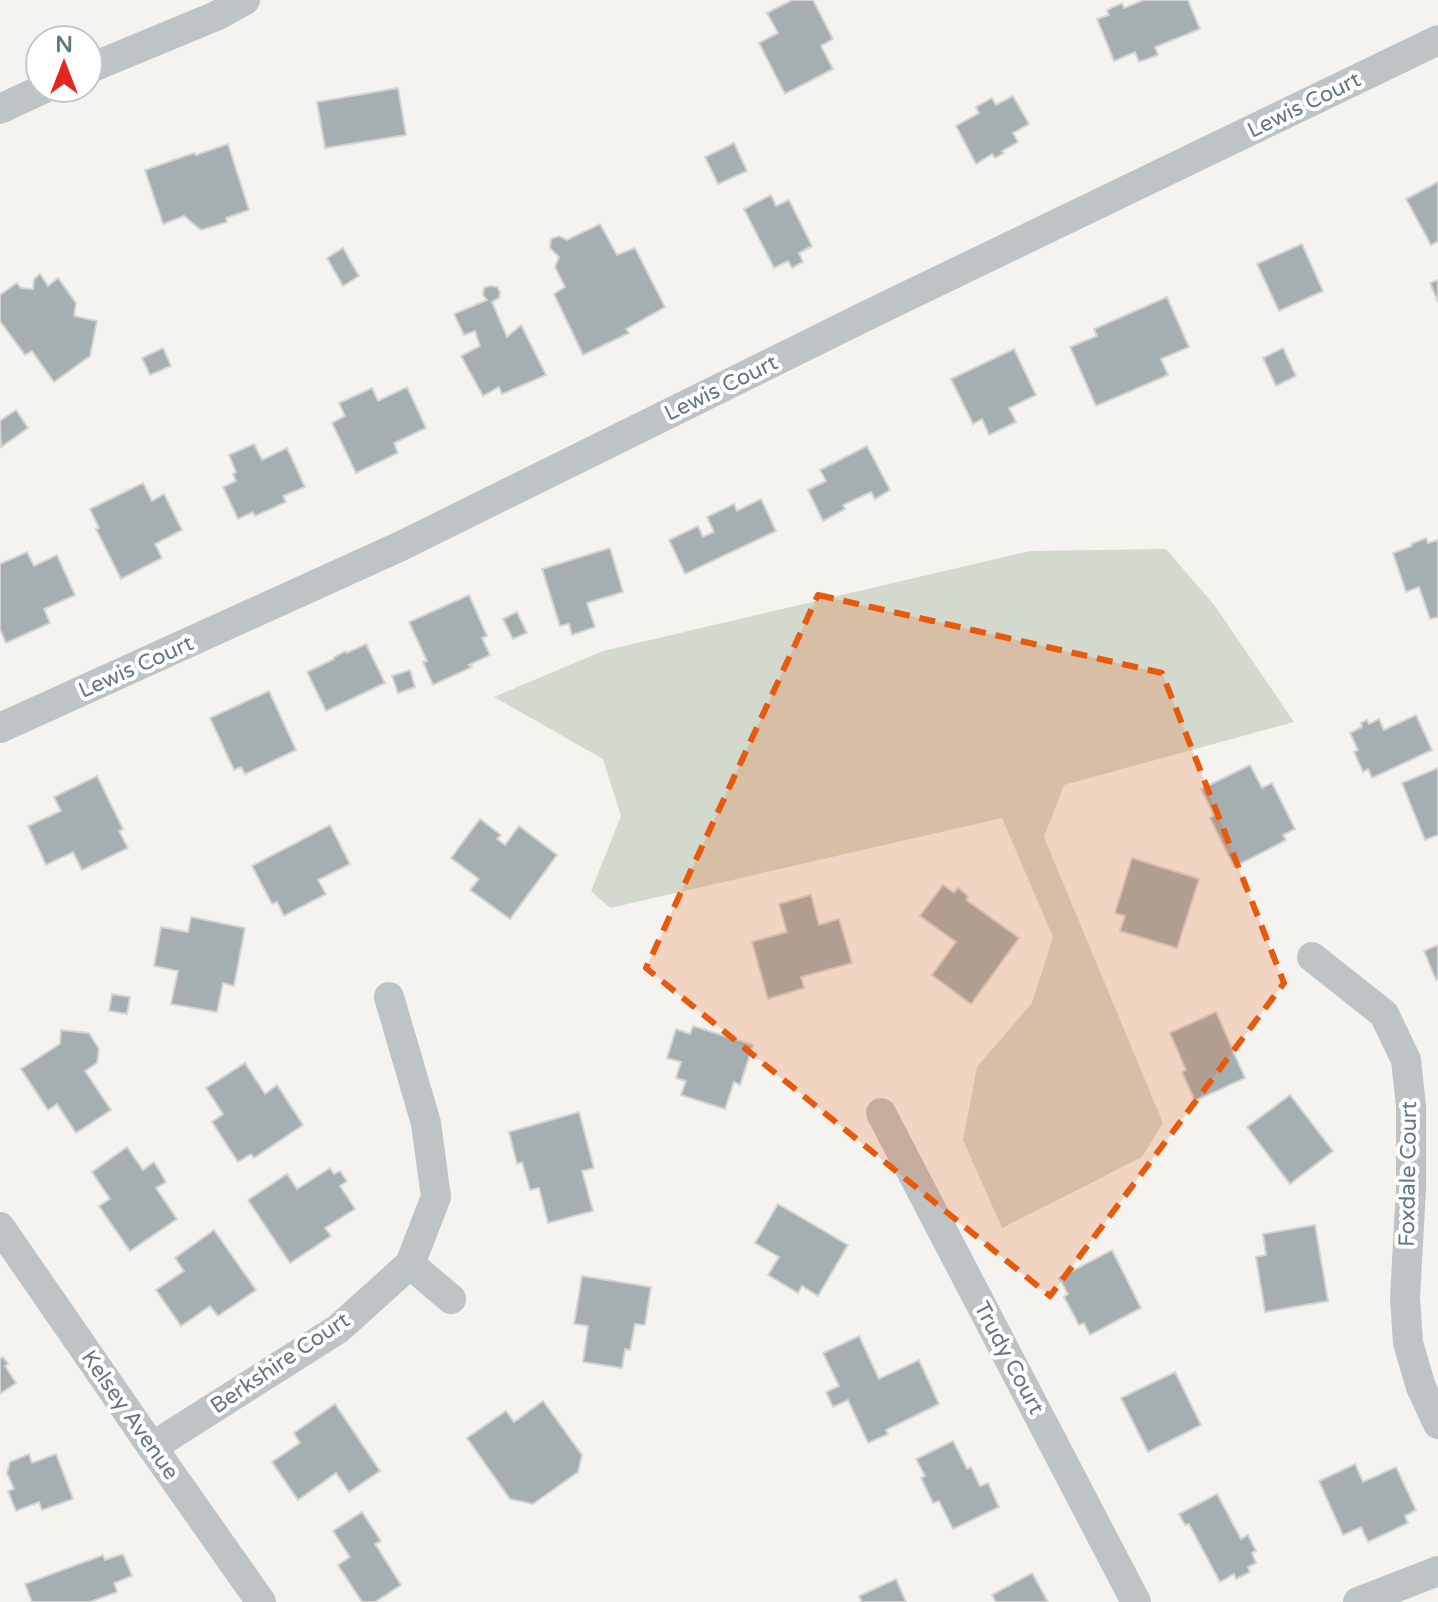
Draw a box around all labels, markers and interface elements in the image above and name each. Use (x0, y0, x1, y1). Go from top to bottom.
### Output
north arrow (24, 24, 104, 104)
text: N (55, 32, 73, 58)
street label: Lewis Court (1243, 66, 1365, 144)
street label: Lewis Court (660, 349, 782, 427)
street label: Lewis Court (75, 630, 197, 704)
street label: Foxdale Court (1394, 1101, 1422, 1247)
street label: Trudy Court (968, 1297, 1050, 1419)
street label: Berkshire Court (206, 1307, 354, 1419)
street label: Kelsey Avenue (76, 1345, 184, 1485)

